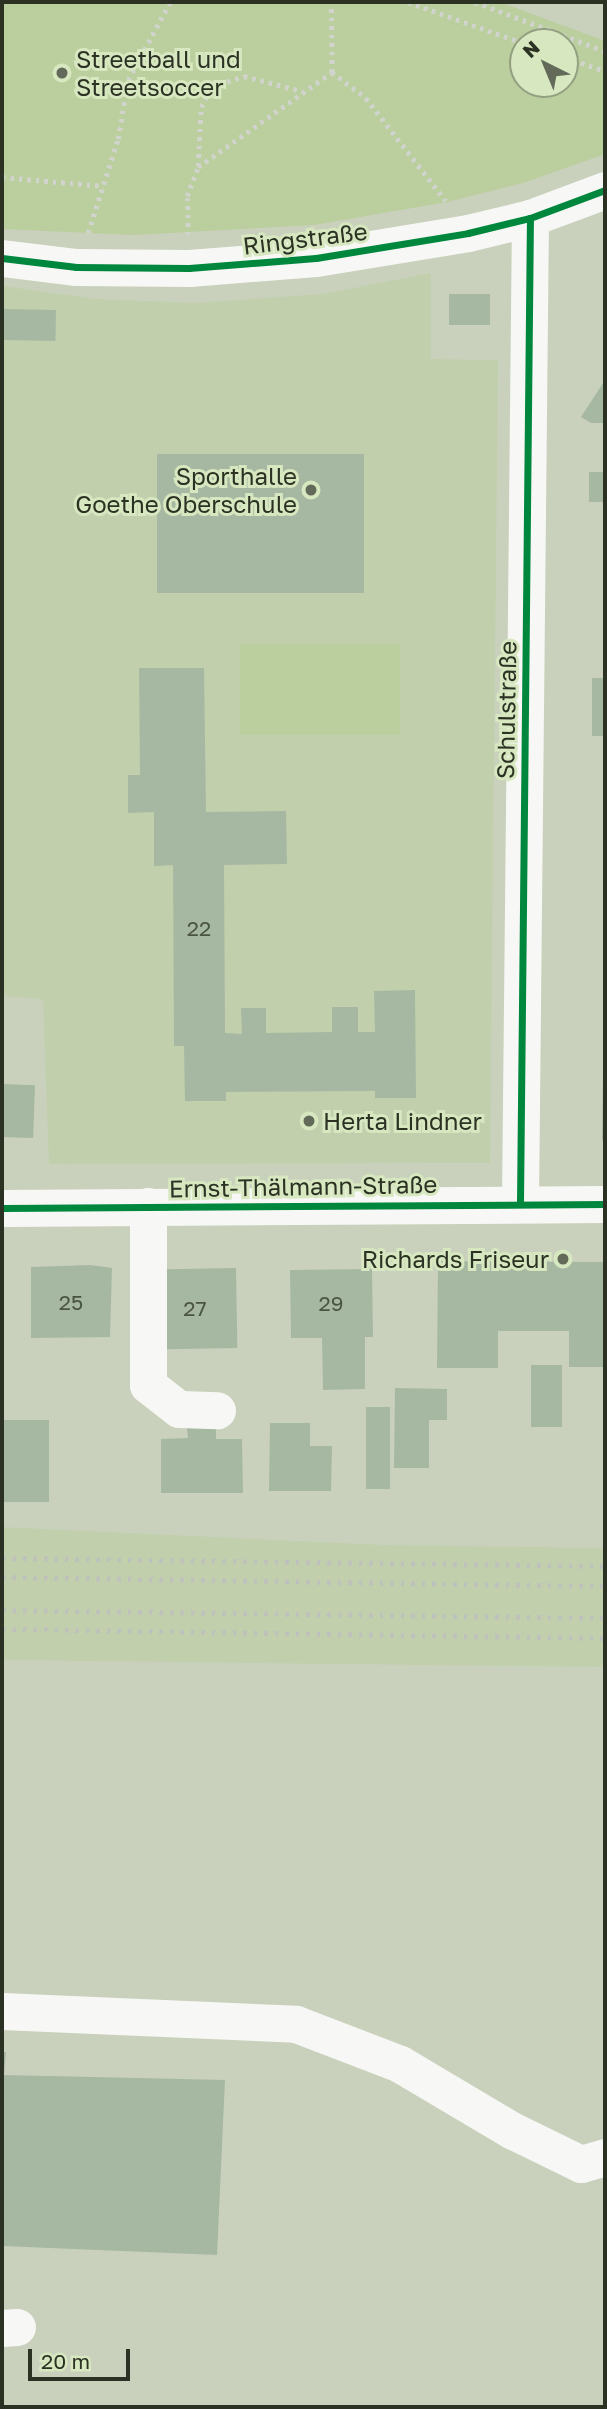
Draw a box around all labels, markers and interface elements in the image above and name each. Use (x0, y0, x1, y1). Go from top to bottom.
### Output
north arrow (509, 28, 579, 98)
text: N (518, 35, 544, 62)
place label: Streetball und Streetsoccer (76, 45, 241, 101)
marker: Streetball und Streetsoccer (54, 65, 70, 81)
street label: Ringstraße (241, 216, 369, 260)
place label: Sporthalle Goethe Oberschule (75, 462, 297, 518)
marker: Sporthalle Goethe Oberschule (303, 482, 319, 498)
street label: Schulstraße (490, 641, 522, 779)
house number: 22 (187, 915, 211, 941)
place label: Herta Lindner (323, 1107, 482, 1135)
marker: Herta Lindner (301, 1113, 317, 1129)
street label: Ernst-Thälmann-Straße (169, 1169, 437, 1203)
place label: Richards Friseur (362, 1245, 549, 1273)
marker: Richards Friseur (555, 1251, 571, 1267)
house number: 25 (59, 1289, 83, 1315)
house number: 29 (319, 1290, 343, 1316)
house number: 27 (183, 1295, 207, 1321)
scale bar (32, 2336, 133, 2380)
text: 20 m (41, 2348, 90, 2374)

